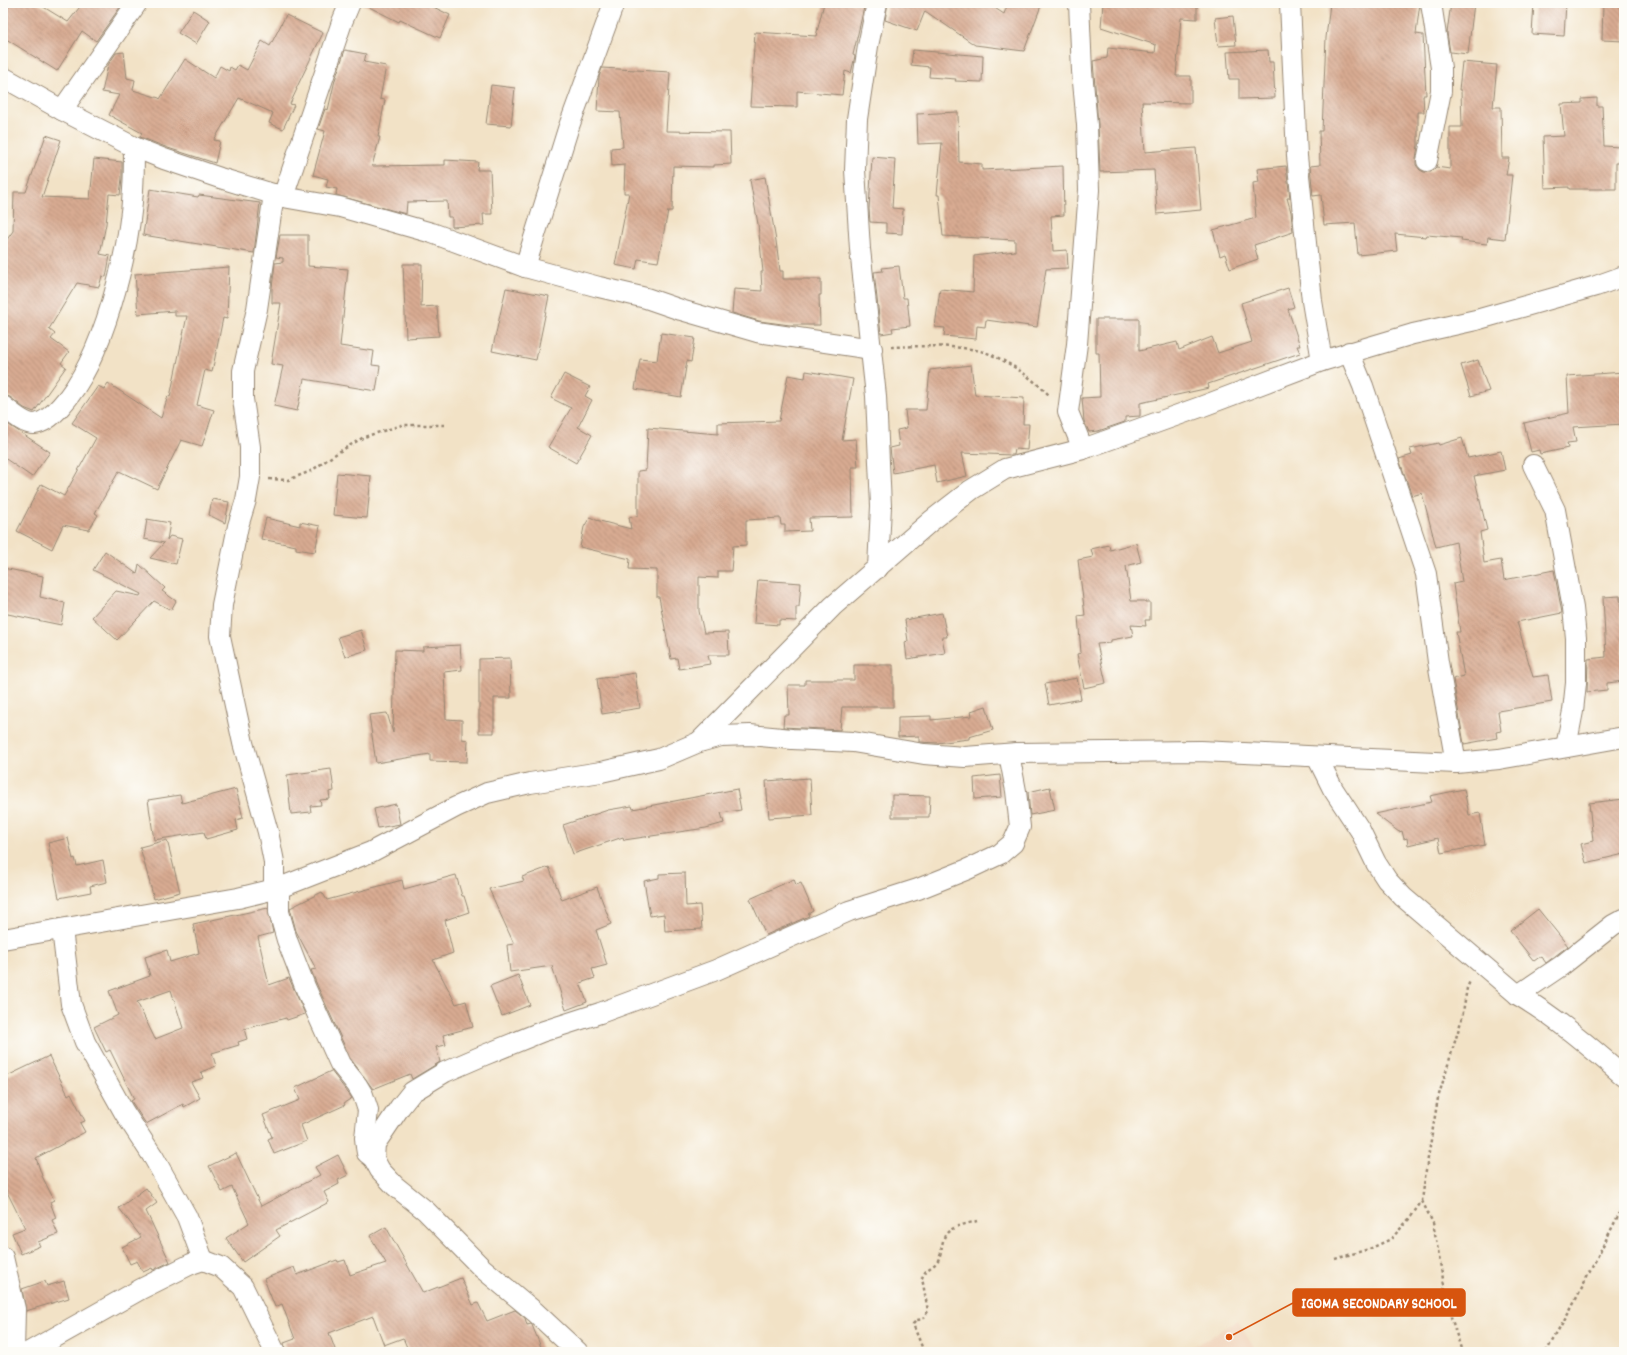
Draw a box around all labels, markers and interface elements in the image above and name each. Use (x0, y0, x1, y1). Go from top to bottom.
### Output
callout: IGOMA SECONDARY SCHOOL (1293, 1289, 1465, 1316)
text: IGOMA SECONDARY SCHOOL (1301, 1294, 1458, 1316)

